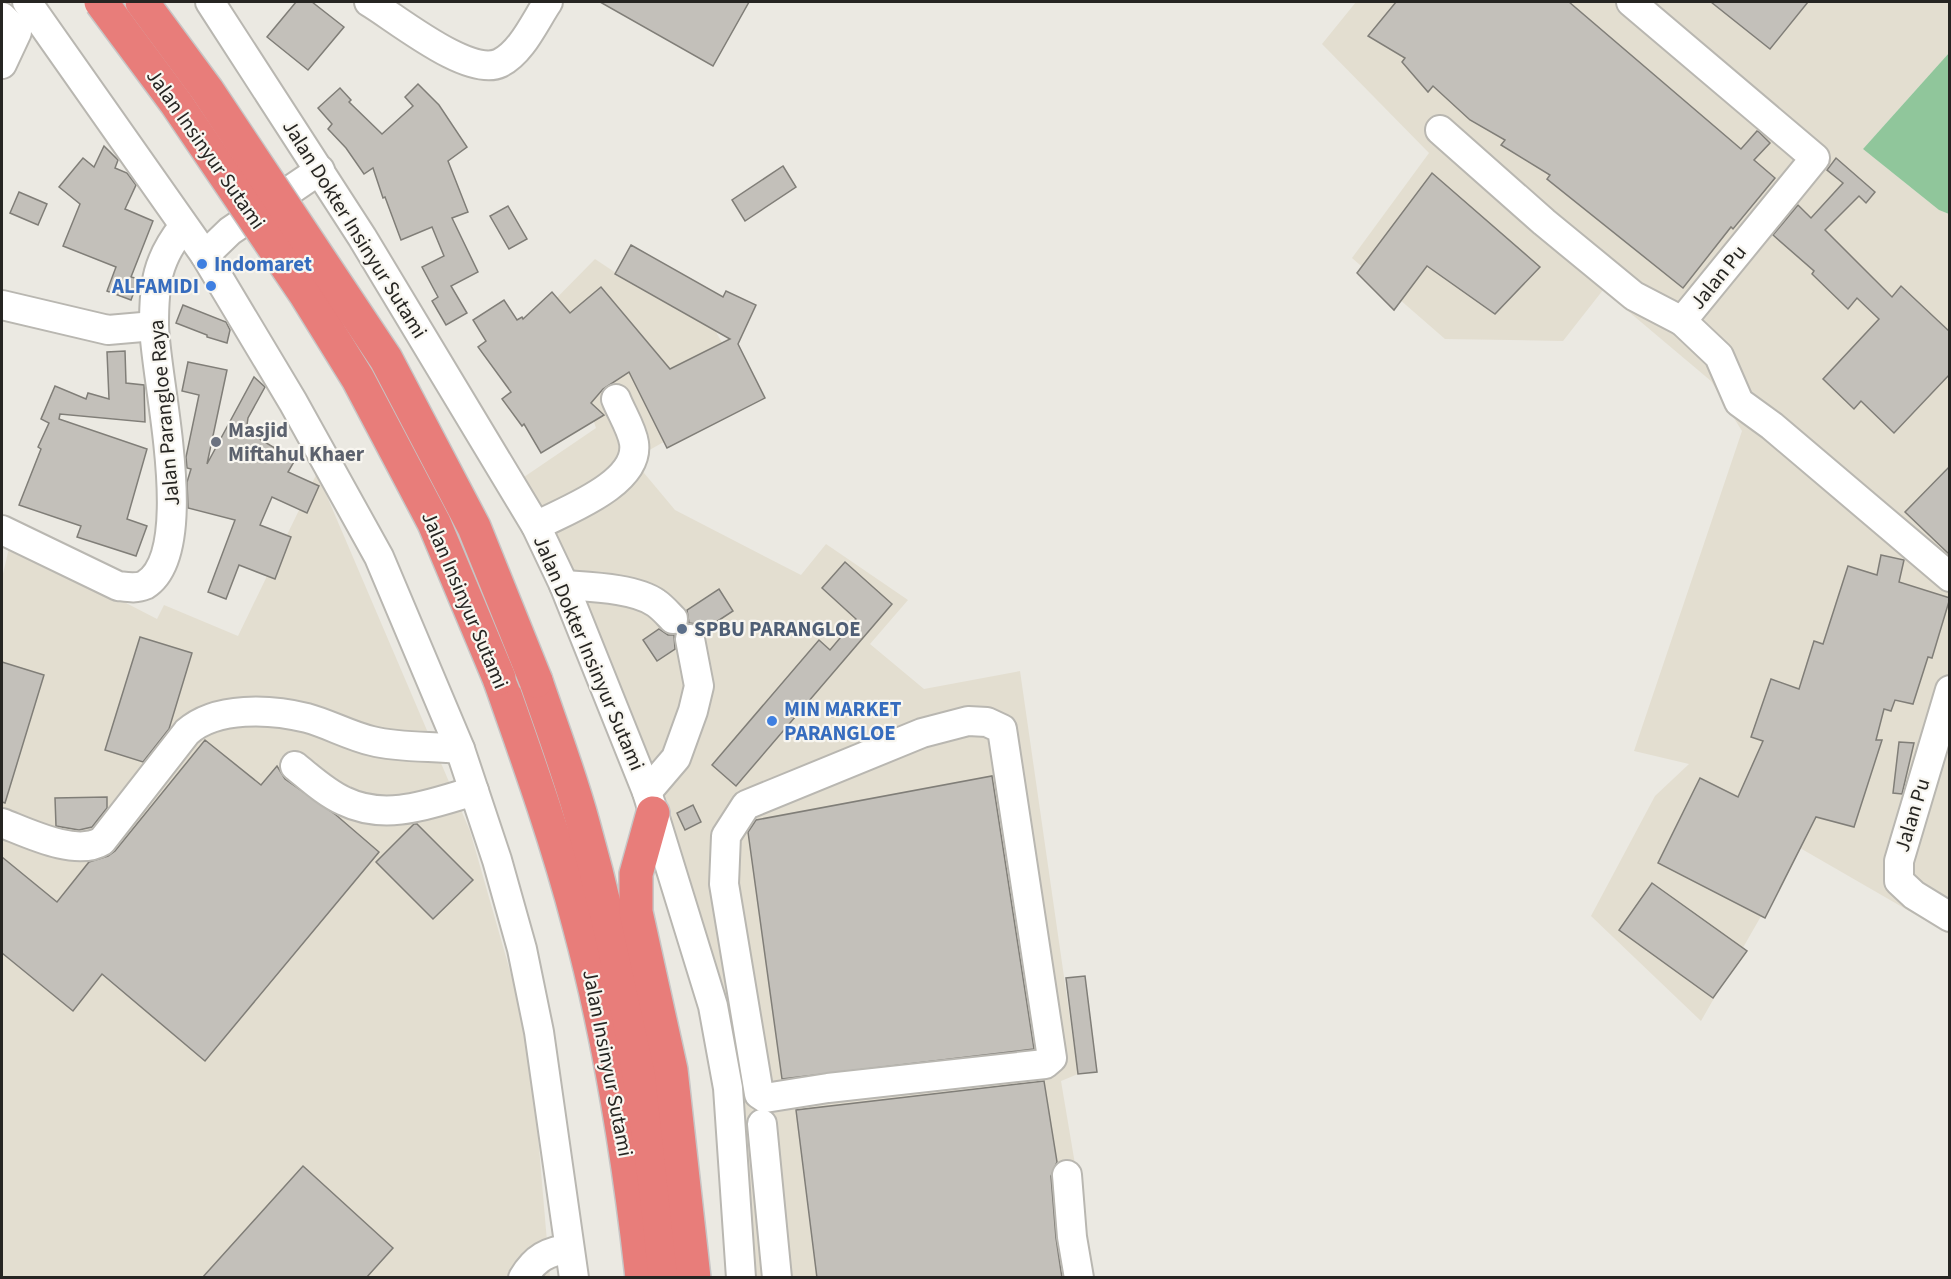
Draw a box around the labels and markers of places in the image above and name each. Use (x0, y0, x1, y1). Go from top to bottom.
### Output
place label: Indomaret (214, 249, 312, 279)
marker: Indomaret (195, 257, 209, 271)
place label: ALFAMIDI (111, 271, 199, 301)
marker: ALFAMIDI (204, 279, 218, 293)
place label: Masjid Miftahul Khaer (228, 415, 365, 469)
marker: Masjid Miftahul Khaer (209, 435, 223, 449)
place label: SPBU PARANGLOE (694, 614, 861, 644)
marker: SPBU PARANGLOE (675, 622, 689, 636)
place label: MIN MARKET PARANGLOE (784, 694, 902, 748)
marker: MIN MARKET PARANGLOE (765, 714, 779, 728)

